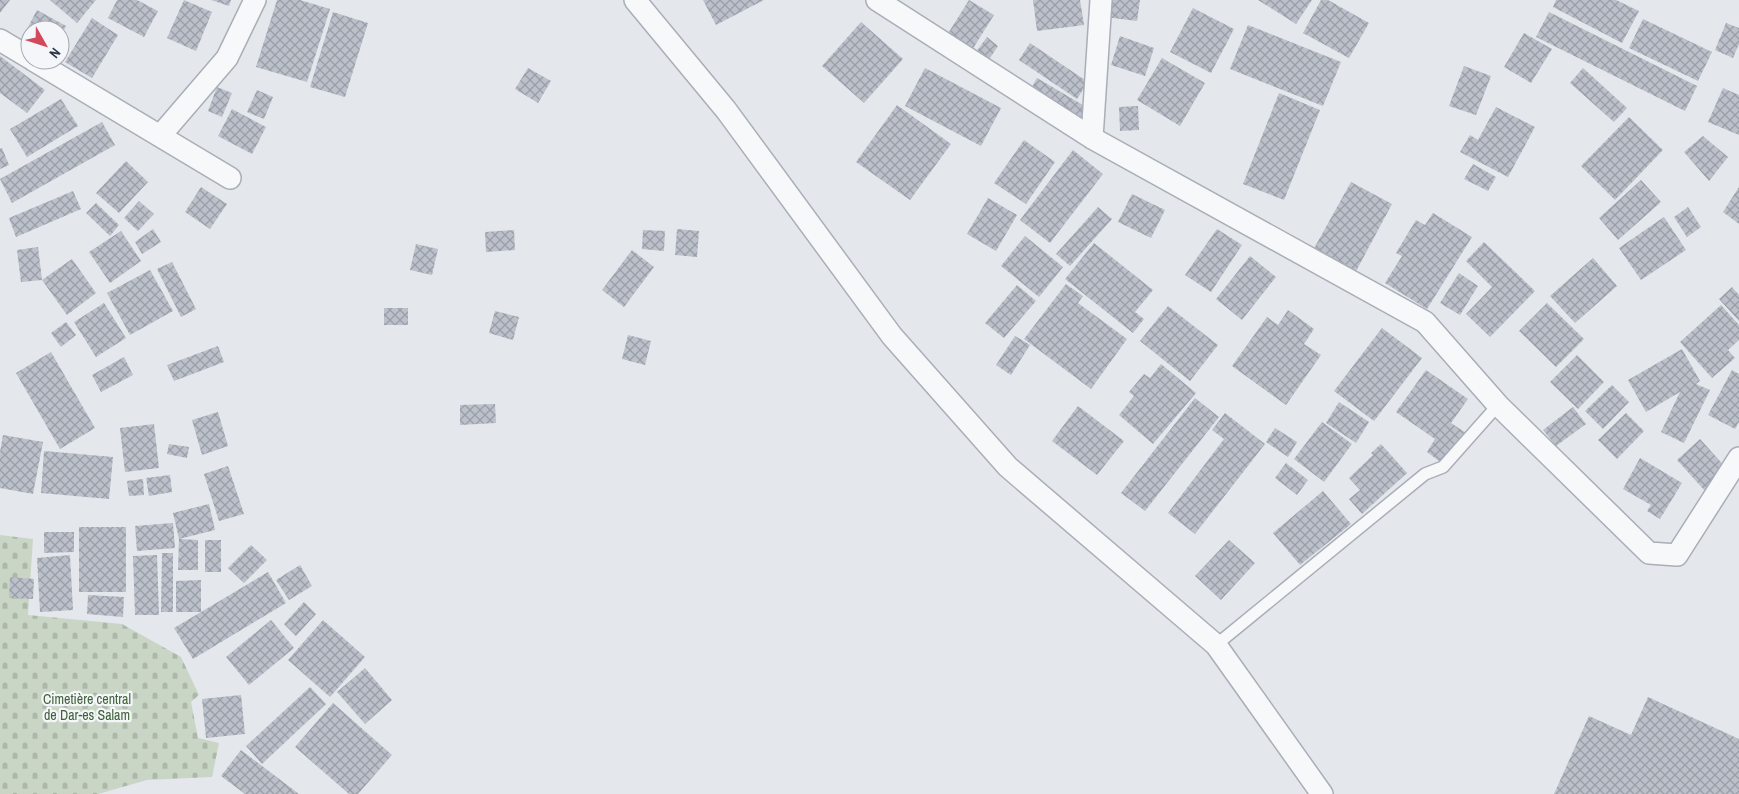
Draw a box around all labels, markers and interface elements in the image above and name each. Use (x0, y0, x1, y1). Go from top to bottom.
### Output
north arrow (20, 20, 70, 70)
text: N (45, 44, 65, 62)
park label: Cimetière central de Dar-es Salam (43, 690, 131, 724)

